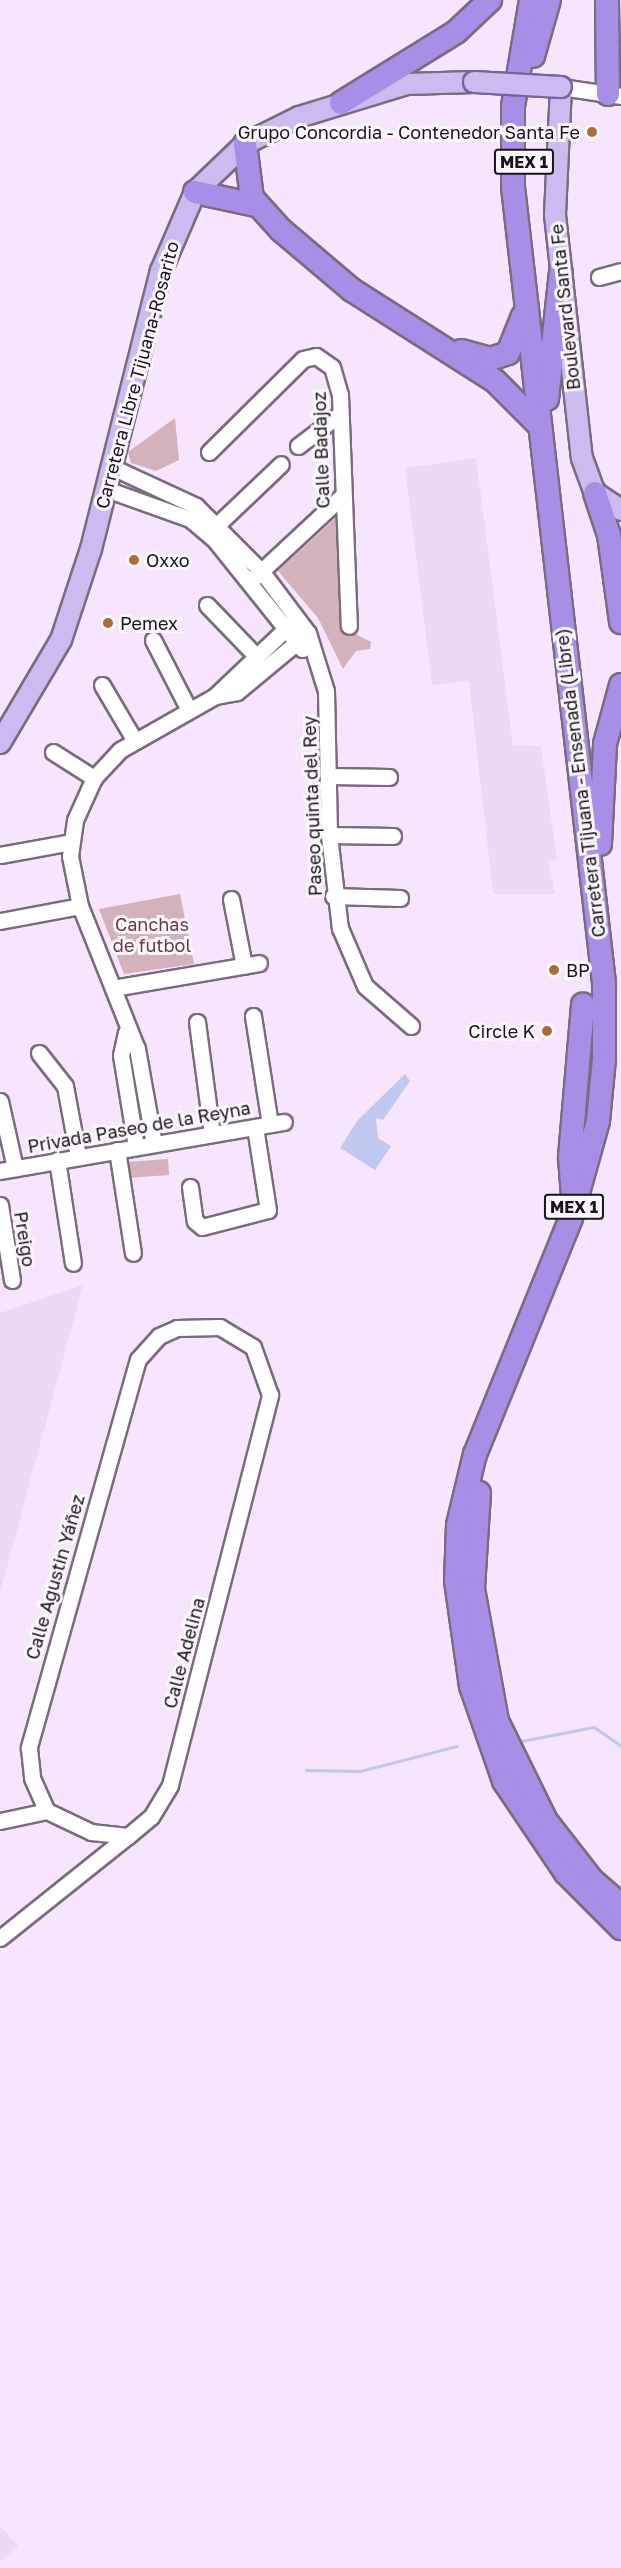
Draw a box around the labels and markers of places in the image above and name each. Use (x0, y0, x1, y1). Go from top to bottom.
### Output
place label: Grupo Concordia - Contenedor Santa Fe (238, 121, 580, 143)
marker: Grupo Concordia - Contenedor Santa Fe (585, 125, 599, 139)
place label: Oxxo (146, 549, 190, 571)
marker: Oxxo (127, 553, 141, 567)
place label: Pemex (120, 612, 178, 634)
marker: Pemex (101, 616, 115, 630)
place label: BP (566, 959, 590, 981)
marker: BP (547, 963, 561, 977)
place label: Circle K (468, 1020, 535, 1042)
marker: Circle K (540, 1024, 554, 1038)

